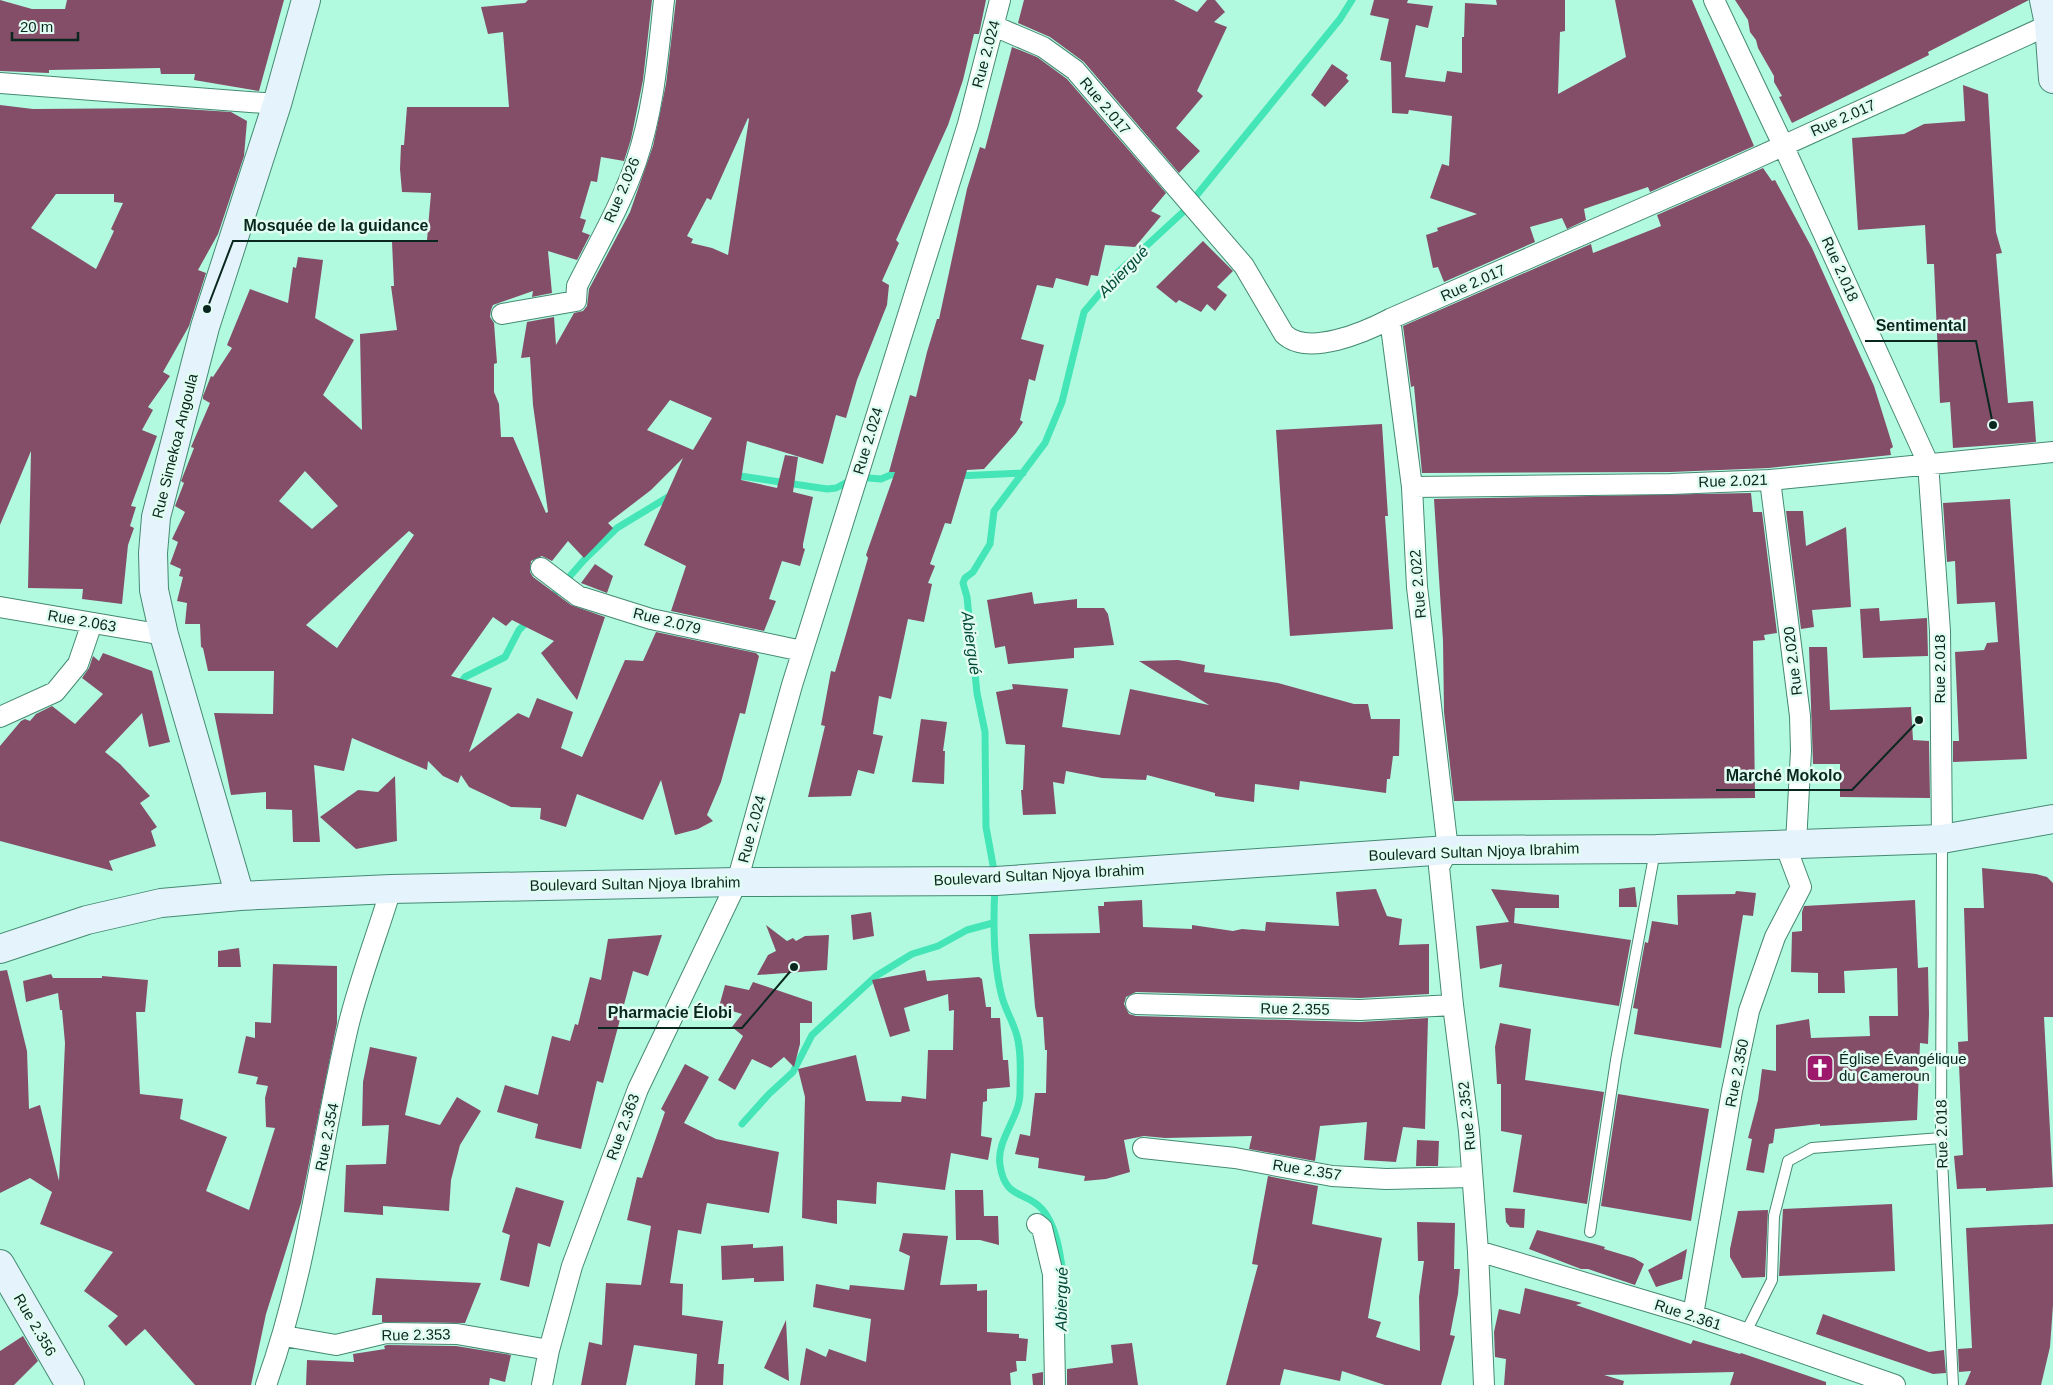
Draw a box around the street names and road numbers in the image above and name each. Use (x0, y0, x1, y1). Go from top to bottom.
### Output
street label: Rue 2.024 (968, 18, 1003, 90)
street label: Rue 2.017 (1077, 74, 1134, 138)
street label: Rue 2.017 (1808, 96, 1878, 139)
street label: Rue 2.026 (600, 155, 643, 225)
street label: Rue 2.018 (1819, 234, 1862, 304)
street label: Rue 2.017 (1438, 261, 1508, 304)
street label: Rue Simekoa Angoula (148, 371, 201, 520)
street label: Rue 2.024 (849, 405, 886, 476)
street label: Rue 2.021 (1698, 471, 1768, 490)
street label: Rue 2.022 (1406, 549, 1429, 619)
street label: Rue 2.079 (631, 604, 703, 637)
street label: Rue 2.063 (47, 606, 118, 635)
street label: Rue 2.020 (1780, 626, 1805, 696)
street label: Rue 2.018 (1931, 634, 1948, 704)
street label: Rue 2.024 (734, 793, 769, 865)
street label: Boulevard Sultan Njoya Ibrahim (1368, 839, 1580, 864)
street label: Boulevard Sultan Njoya Ibrahim (933, 860, 1145, 889)
street label: Boulevard Sultan Njoya Ibrahim (529, 873, 741, 894)
street label: Rue 2.355 (1260, 999, 1330, 1018)
street label: Rue 2.350 (1722, 1037, 1751, 1109)
street label: Rue 2.352 (1454, 1081, 1479, 1151)
street label: Rue 2.363 (603, 1091, 642, 1162)
street label: Rue 2.018 (1932, 1099, 1951, 1169)
street label: Rue 2.354 (312, 1101, 341, 1173)
street label: Rue 2.357 (1272, 1156, 1343, 1183)
street label: Rue 2.356 (11, 1291, 60, 1359)
street label: Rue 2.361 (1653, 1296, 1724, 1333)
street label: Rue 2.353 (381, 1325, 451, 1344)

